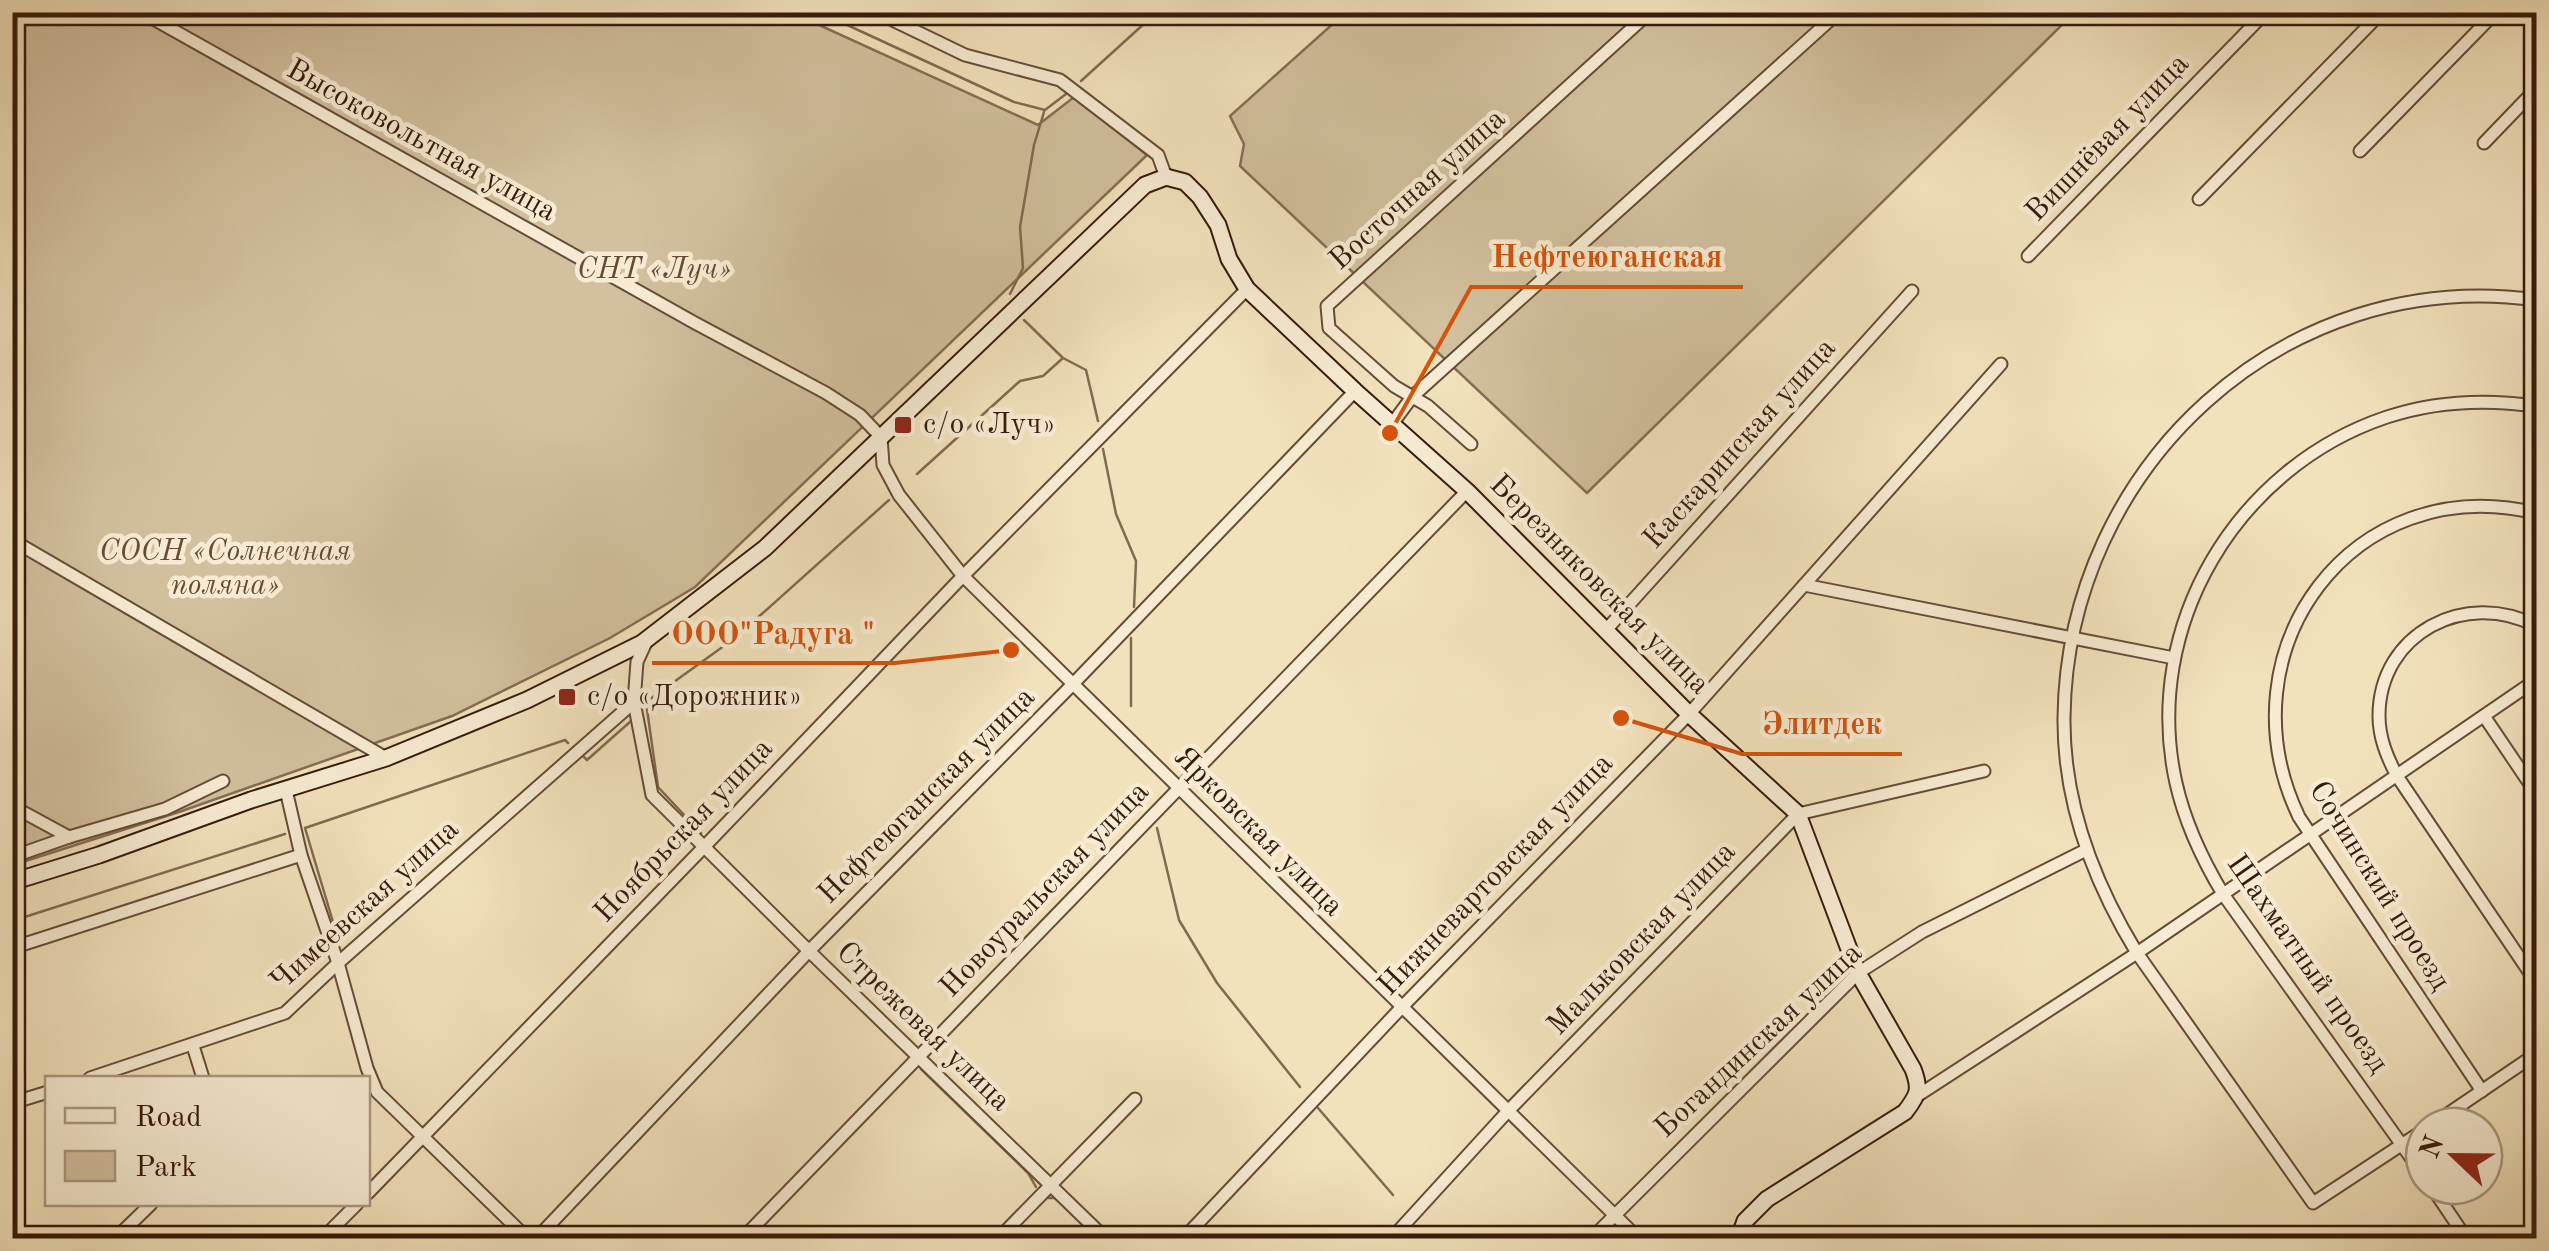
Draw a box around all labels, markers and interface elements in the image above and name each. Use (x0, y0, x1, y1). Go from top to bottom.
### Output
street label: Вишнёвая улица (2021, 48, 2195, 228)
street label: Высоковольтная улица (281, 54, 561, 228)
street label: Восточная улица (1324, 104, 1512, 276)
callout: Нефтеюганская (1471, 225, 1743, 287)
text: Нефтеюганская (1491, 243, 1723, 275)
park label: СНТ «Луч» (577, 255, 731, 285)
street label: Каскаринская улица (1638, 333, 1842, 555)
place label: с/о «Луч» (923, 410, 1056, 440)
marker: с/о «Луч» (892, 414, 914, 436)
street label: Березняковская улица (1483, 469, 1715, 701)
park label: СОСН «Солнечная поляна» (99, 537, 351, 601)
callout: ООО"Радуга " (652, 601, 895, 663)
text: ООО"Радуга " (671, 620, 875, 652)
place label: с/о «Дорожник» (587, 682, 802, 712)
street label: Нефтеюганская улица (813, 682, 1041, 910)
marker: с/о «Дорожник» (556, 686, 578, 708)
callout: Элитдек (1742, 692, 1902, 754)
text: Элитдек (1762, 710, 1882, 742)
street label: Ноябрьская улица (589, 733, 779, 929)
street label: Ярковская улица (1167, 741, 1349, 923)
street label: Нижневартовская улица (1373, 748, 1619, 1002)
street label: Сочинский проезд (2303, 776, 2455, 996)
street label: Новоуральская улица (935, 777, 1155, 1003)
street label: Чимеевская улица (265, 814, 465, 998)
street label: Мальковская улица (1542, 837, 1742, 1041)
street label: Шахматный проезд (2220, 849, 2394, 1079)
street label: Стрежевая улица (830, 937, 1016, 1117)
street label: Богандинская улица (1650, 938, 1868, 1144)
legend (45, 1076, 370, 1206)
text: Road (135, 1103, 202, 1133)
north arrow (2404, 1106, 2504, 1206)
text: N (2417, 1132, 2451, 1163)
text: Park (135, 1153, 197, 1183)

